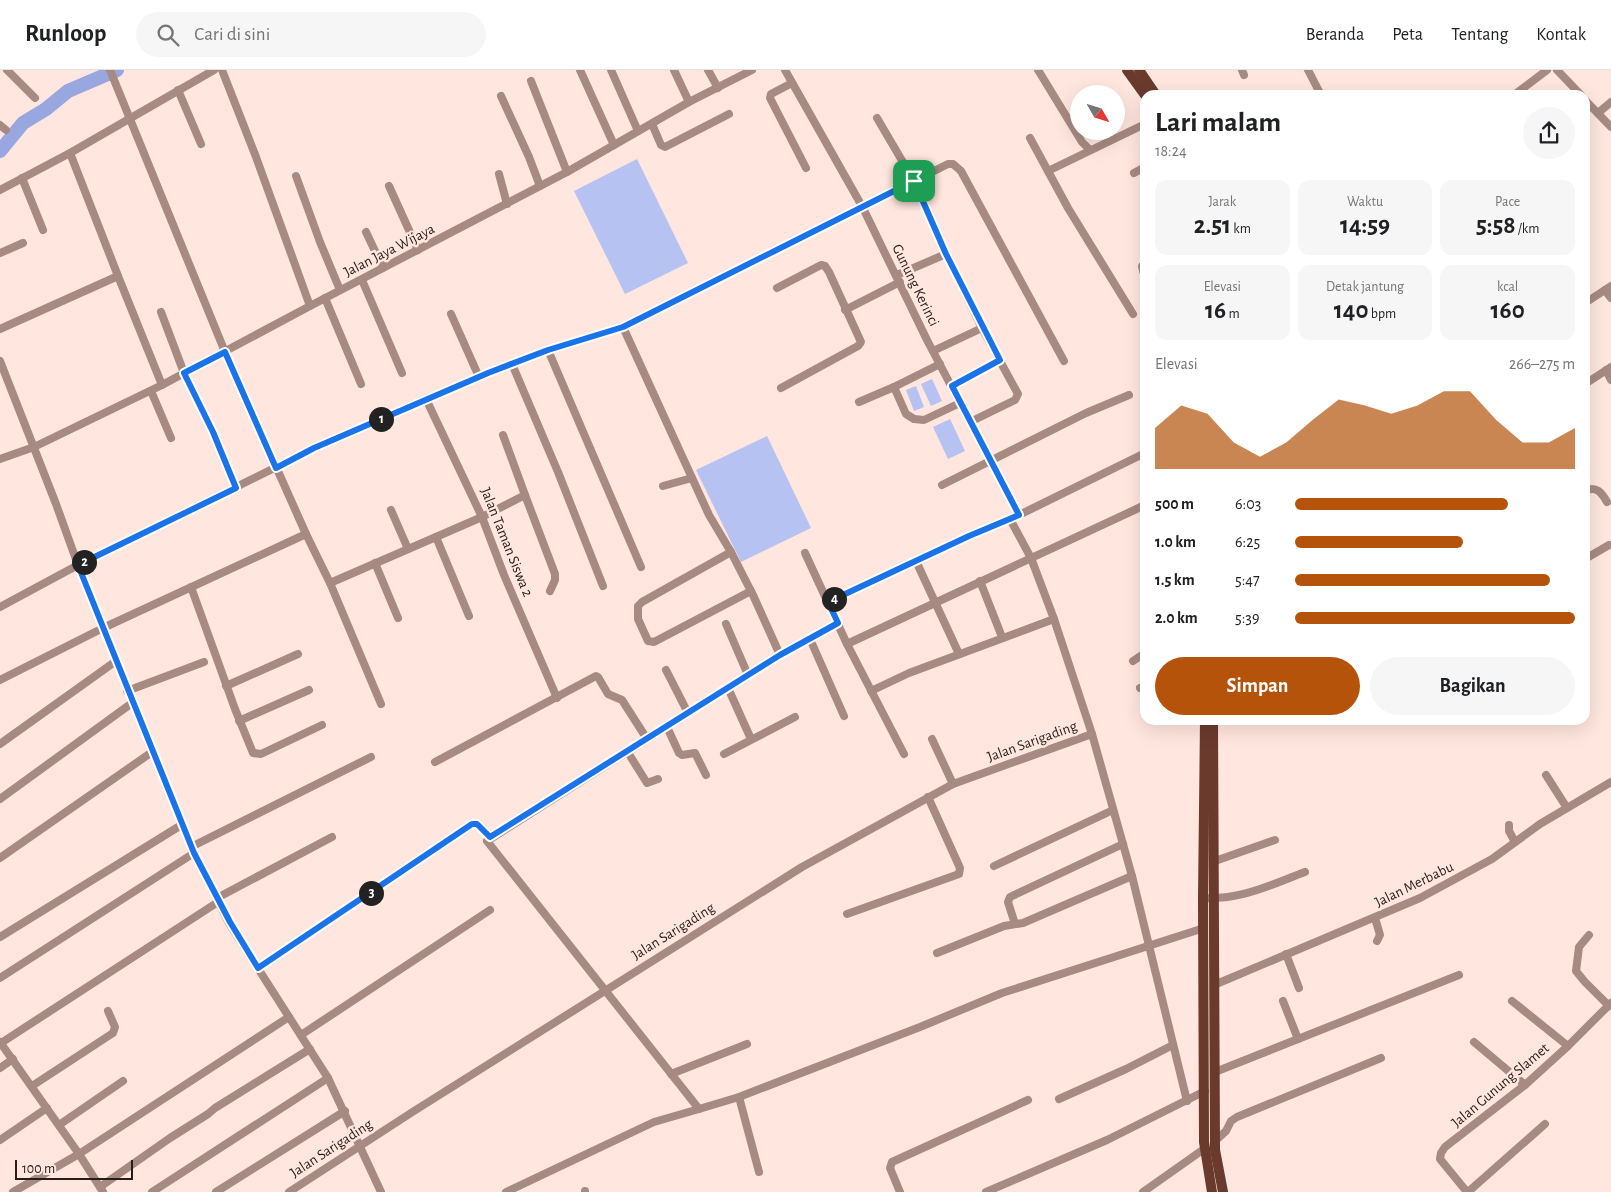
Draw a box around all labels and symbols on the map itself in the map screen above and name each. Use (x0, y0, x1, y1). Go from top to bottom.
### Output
north arrow (1070, 85, 1125, 140)
pin (893, 160, 935, 202)
street label: Jalan Jaya Wijaya (342, 221, 437, 280)
street label: Gunung Kerinci (889, 242, 942, 329)
pin: 1 (368, 406, 394, 432)
street label: Jalan Taman Siswa 2 (478, 485, 535, 599)
pin: 2 (72, 550, 96, 574)
pin: 4 (822, 586, 846, 612)
street label: Jalan Sarigading (985, 718, 1080, 765)
street label: Jalan Merbabu (1373, 859, 1456, 910)
pin: 3 (358, 880, 384, 906)
street label: Jalan Sarigading (629, 900, 718, 963)
street label: Jalan Gunung Slamet (1449, 1040, 1552, 1130)
street label: Jalan Sarigading (288, 1116, 376, 1180)
scale bar (15, 1157, 132, 1180)

